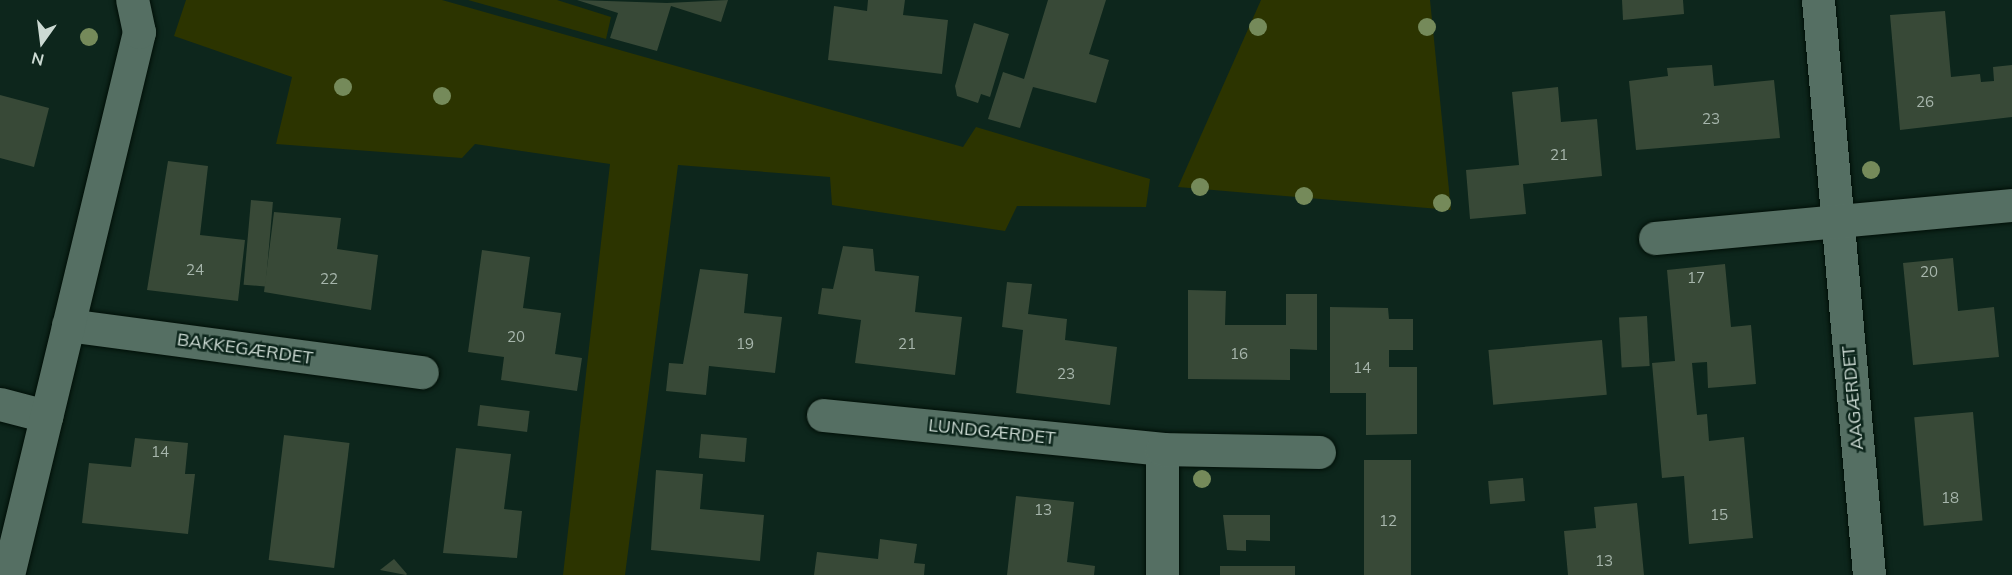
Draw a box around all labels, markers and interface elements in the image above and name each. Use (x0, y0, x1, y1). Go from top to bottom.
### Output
north arrow (12, 12, 72, 72)
text: N (29, 48, 46, 71)
house number: 26 (1916, 93, 1934, 111)
house number: 23 (1702, 110, 1720, 128)
house number: 21 (1550, 146, 1568, 164)
house number: 24 (186, 261, 204, 279)
house number: 20 (1920, 263, 1938, 281)
house number: 17 (1687, 269, 1705, 287)
house number: 22 (320, 270, 338, 288)
house number: 20 (507, 328, 525, 346)
street label: BAKKEGÆRDET (176, 329, 314, 369)
house number: 19 (736, 335, 754, 353)
house number: 21 (898, 335, 916, 353)
house number: 16 (1230, 345, 1248, 363)
street label: AAGÆRDET (1838, 345, 1868, 451)
house number: 14 (1353, 359, 1371, 377)
house number: 23 (1057, 365, 1075, 383)
street label: LUNDGÆRDET (927, 415, 1057, 449)
house number: 14 (151, 443, 169, 461)
house number: 18 (1941, 489, 1959, 507)
house number: 13 (1034, 501, 1052, 519)
house number: 15 (1710, 506, 1728, 524)
house number: 12 (1379, 512, 1397, 530)
house number: 13 (1595, 552, 1613, 570)

